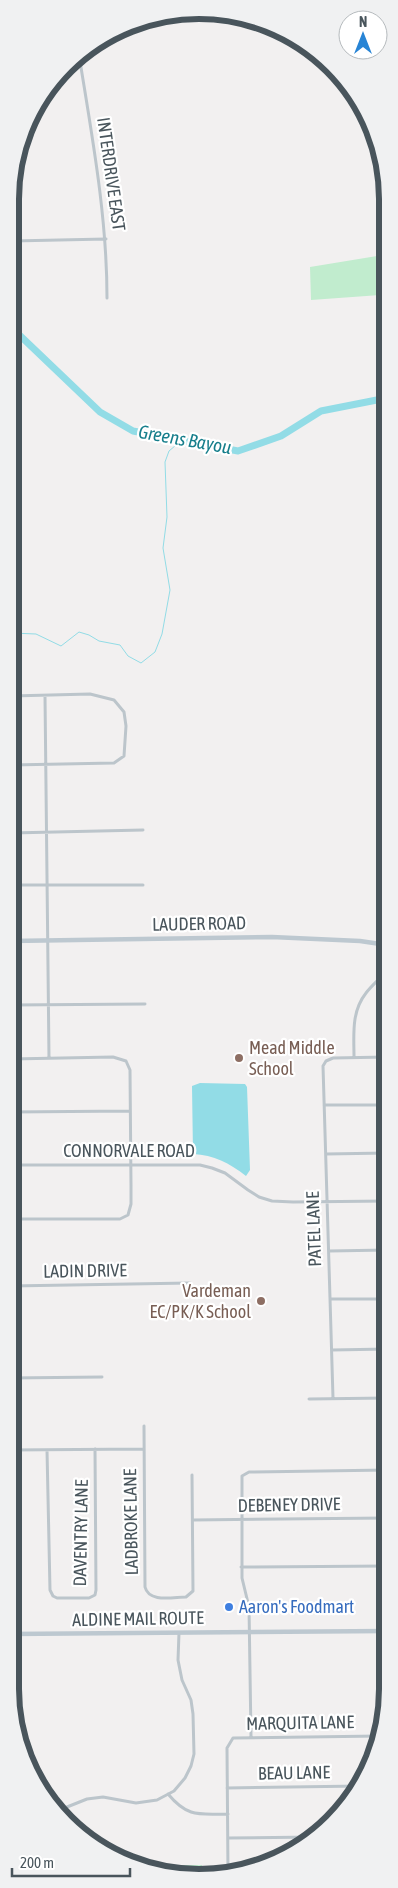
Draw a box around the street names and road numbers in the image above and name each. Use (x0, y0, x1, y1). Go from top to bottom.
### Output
street label: INTERDRIVE EAST (93, 116, 130, 232)
street label: LAUDER ROAD (152, 912, 246, 935)
street label: CONNORVALE ROAD (63, 1140, 195, 1161)
street label: PATEL LANE (302, 1191, 325, 1267)
street label: LADIN DRIVE (43, 1259, 127, 1282)
street label: LADBROKE LANE (119, 1468, 142, 1576)
street label: DAVENTRY LANE (69, 1479, 92, 1587)
street label: DEBENEY DRIVE (237, 1493, 341, 1516)
street label: ALDINE MAIL ROUTE (72, 1607, 204, 1630)
street label: MARQUITA LANE (246, 1711, 354, 1734)
street label: BEAU LANE (258, 1761, 331, 1784)

